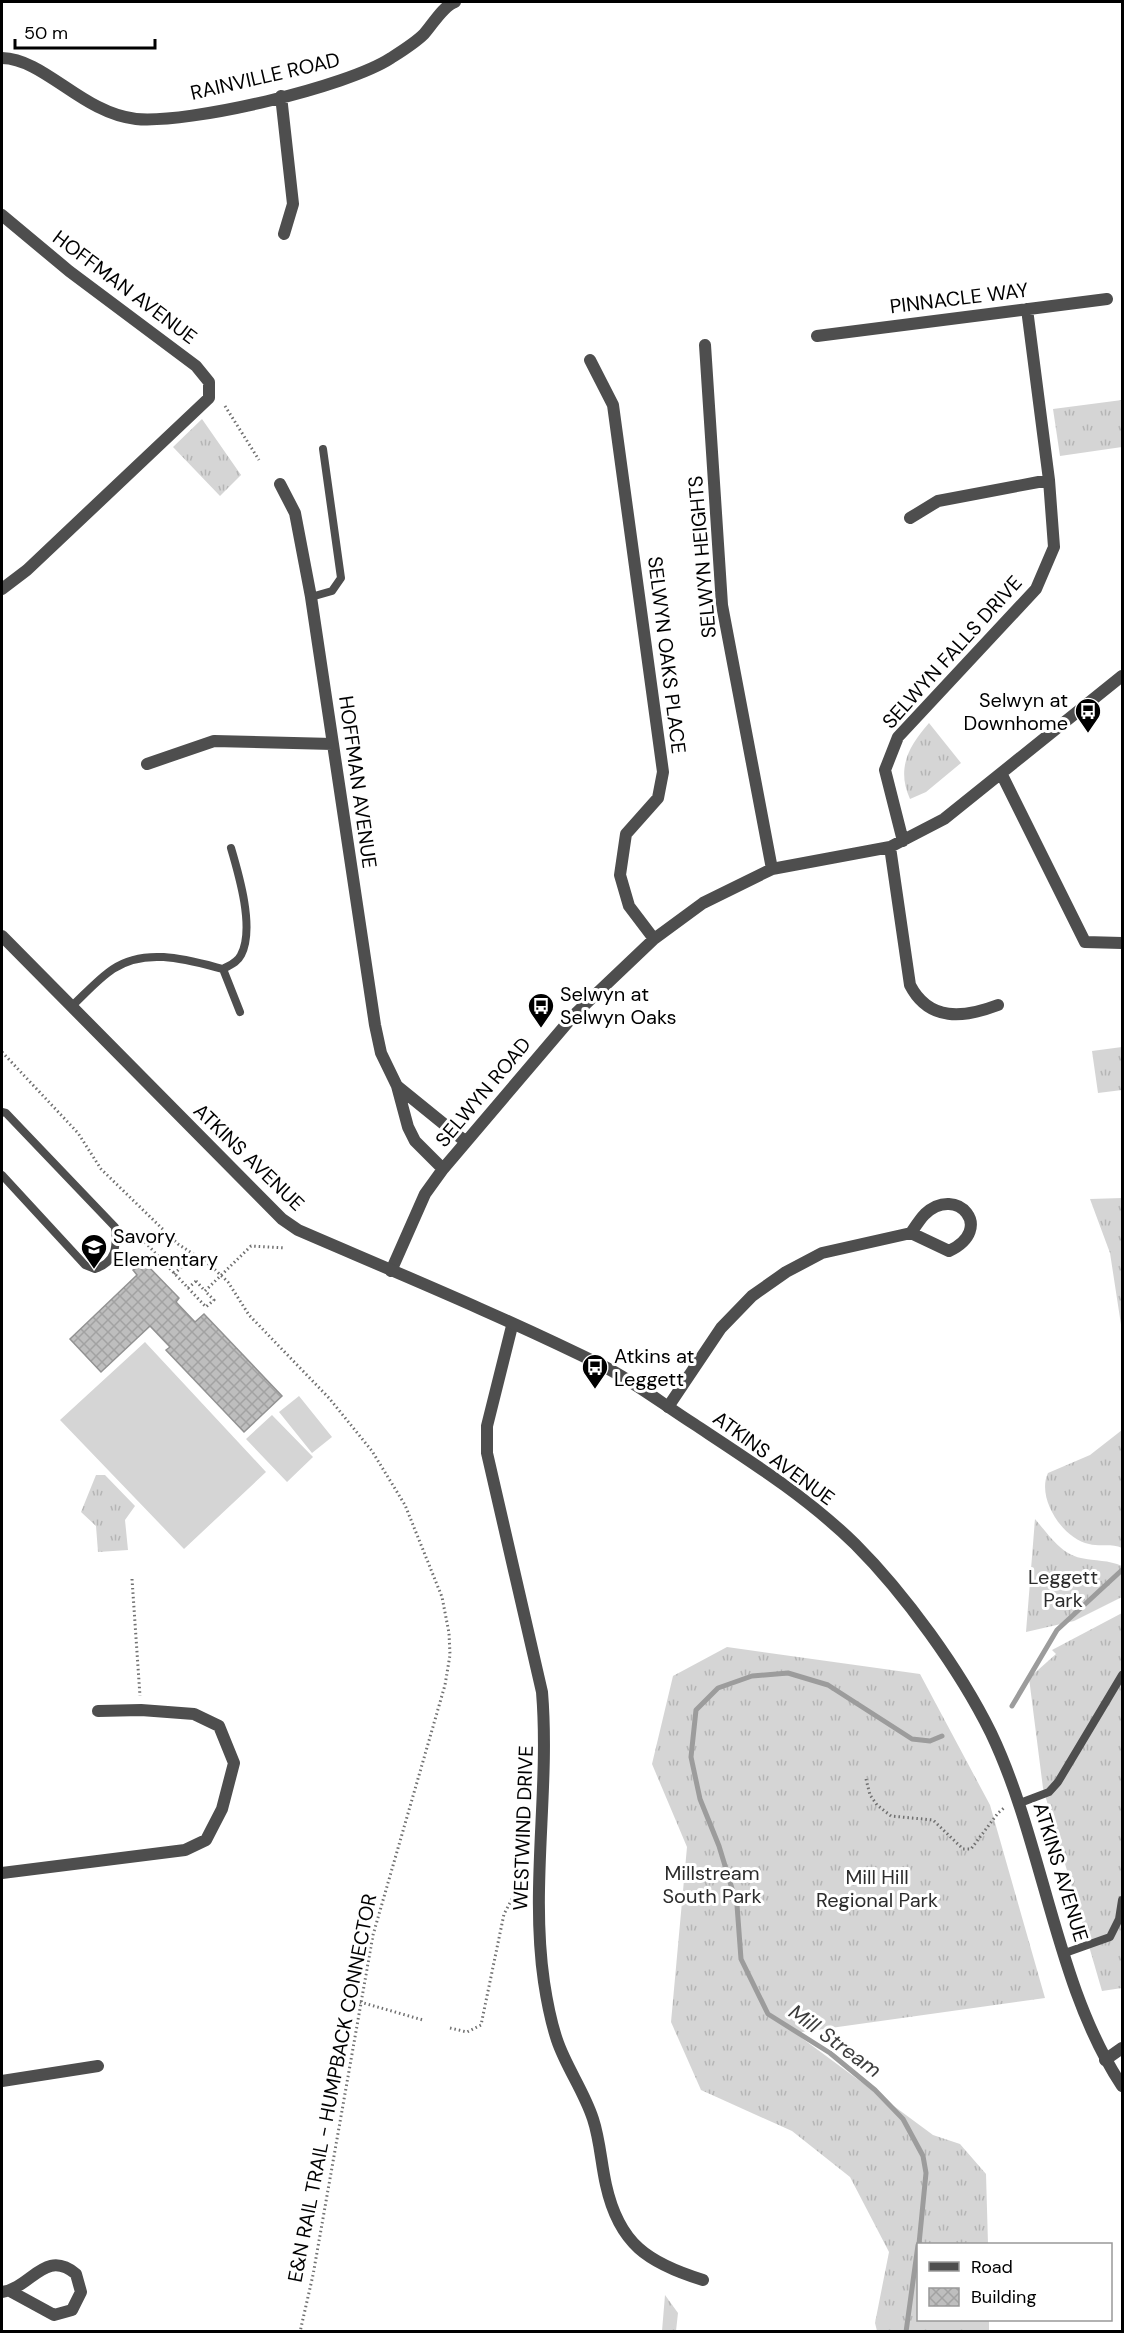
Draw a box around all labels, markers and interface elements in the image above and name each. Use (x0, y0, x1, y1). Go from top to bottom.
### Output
scale bar (15, 12, 154, 50)
text: 50 m (24, 21, 68, 45)
street label: RAINVILLE ROAD (188, 46, 342, 106)
street label: HOFFMAN AVENUE (48, 224, 202, 350)
street label: PINNACLE WAY (888, 277, 1030, 319)
street label: SELWYN HEIGHTS (682, 475, 722, 639)
street label: SELWYN OAKS PLACE (642, 555, 692, 755)
street label: SELWYN FALLS DRIVE (876, 570, 1028, 734)
place label: Selwyn at Downhome (963, 687, 1068, 736)
street label: HOFFMAN AVENUE (333, 694, 383, 870)
bus stop icon: Selwyn at Downhome (1073, 696, 1103, 734)
place label: Selwyn at Selwyn Oaks (560, 981, 677, 1030)
bus stop icon: Selwyn at Selwyn Oaks (526, 991, 556, 1029)
street label: SELWYN ROAD (429, 1032, 537, 1152)
street label: ATKINS AVENUE (188, 1098, 310, 1216)
place label: Savory Elementary (113, 1223, 218, 1272)
school or university icon: Savory Elementary (79, 1232, 109, 1270)
place label: Atkins at Leggett (614, 1343, 695, 1392)
bus stop icon: Atkins at Leggett (580, 1352, 610, 1390)
street label: ATKINS AVENUE (708, 1405, 840, 1511)
park label: Leggett Park (1028, 1564, 1098, 1613)
street label: WESTWIND DRIVE (507, 1745, 539, 1911)
street label: ATKINS AVENUE (1027, 1799, 1095, 1945)
park label: Millstream South Park (662, 1860, 762, 1909)
park label: Mill Hill Regional Park (816, 1864, 938, 1913)
street label: E&N RAIL TRAIL - HUMPBACK CONNECTOR (282, 1892, 382, 2284)
water label: Mill Stream (783, 1998, 887, 2084)
legend (917, 2243, 1112, 2321)
text: Road (971, 2255, 1013, 2279)
text: Building (971, 2285, 1036, 2309)

